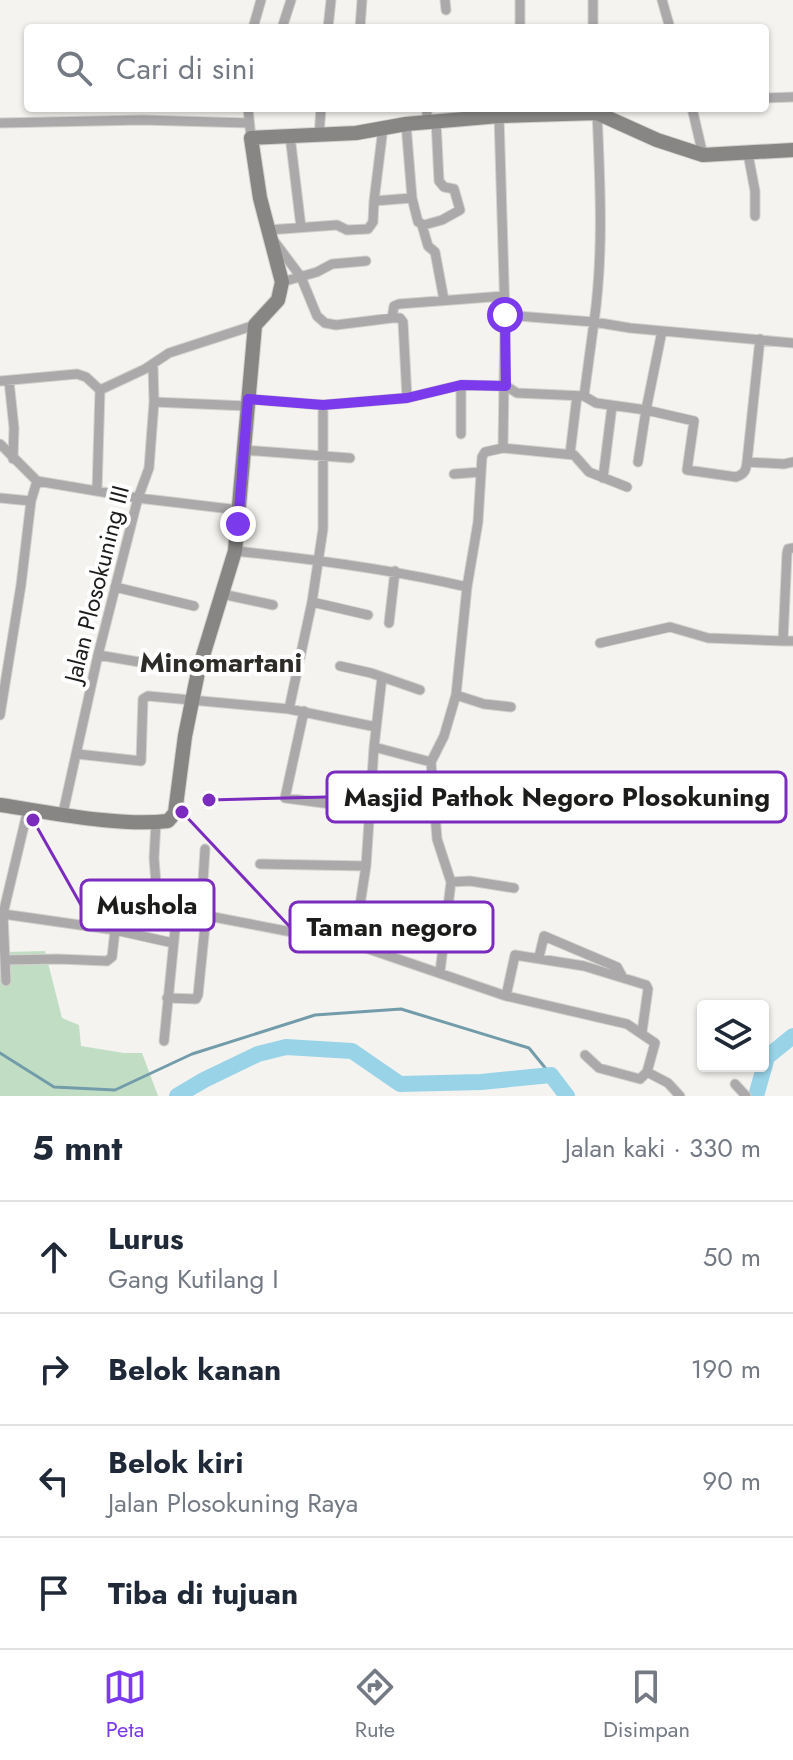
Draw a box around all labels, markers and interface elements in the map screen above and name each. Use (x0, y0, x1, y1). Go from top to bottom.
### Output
search box (24, 24, 769, 112)
icon: search (52, 46, 96, 90)
text: Cari di sini (116, 47, 255, 90)
route start (487, 297, 523, 333)
street label: Jalan Plosokuning III (54, 482, 138, 689)
route end (220, 506, 256, 542)
district label: Minomartani (140, 642, 302, 683)
callout: Masjid Pathok Negoro Plosokuning (327, 772, 786, 822)
text: Masjid Pathok Negoro Plosokuning (344, 778, 770, 816)
callout: Mushola (81, 880, 214, 930)
text: Mushola (96, 886, 198, 924)
callout: Taman negoro (290, 902, 493, 952)
text: Taman negoro (307, 908, 477, 946)
map controls (697, 1000, 769, 1072)
button: layers (697, 1000, 769, 1072)
text: 5 mnt (32, 1124, 122, 1173)
text: Jalan kaki · 330 m (565, 1129, 761, 1167)
text: Lurus (108, 1217, 184, 1260)
icon: ahead (32, 1235, 76, 1279)
text: 50 m (703, 1238, 761, 1276)
text: Gang Kutilang I (108, 1260, 279, 1298)
icon: right (32, 1347, 76, 1391)
text: Belok kanan (108, 1348, 281, 1391)
text: 190 m (691, 1350, 761, 1388)
text: Belok kiri (108, 1441, 243, 1484)
icon: left (32, 1459, 76, 1503)
text: 90 m (702, 1462, 761, 1500)
text: Jalan Plosokuning Raya (108, 1484, 358, 1522)
icon: arrive (32, 1571, 76, 1615)
text: Tiba di tujuan (108, 1572, 298, 1615)
tab: Peta (103, 1665, 147, 1745)
tab: Rute (353, 1665, 397, 1745)
tab: Disimpan (603, 1665, 690, 1745)

